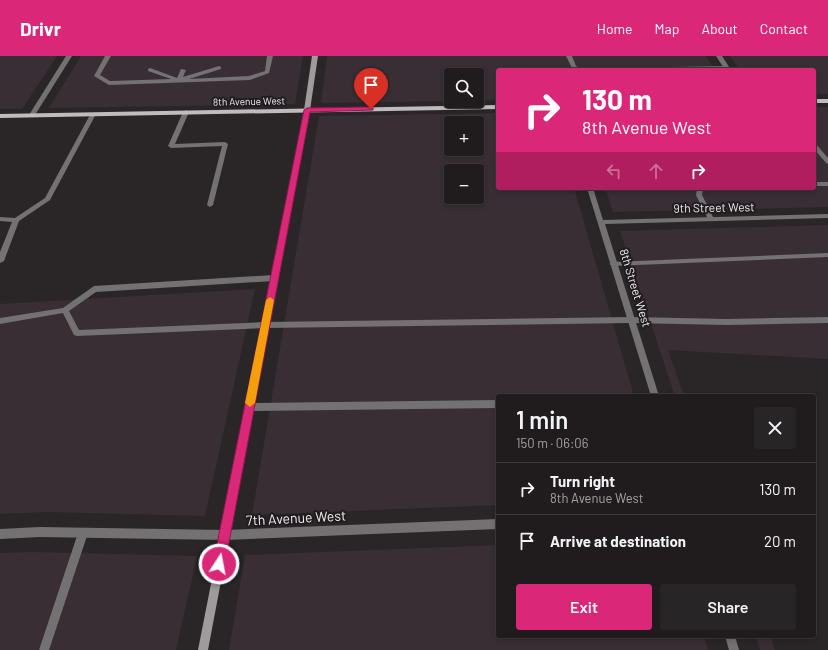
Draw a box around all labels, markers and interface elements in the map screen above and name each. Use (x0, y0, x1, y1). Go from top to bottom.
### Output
text: Drivr (20, 17, 61, 40)
text: Home (597, 20, 633, 37)
text: Map (655, 20, 679, 37)
text: About (701, 20, 738, 37)
text: Contact (760, 20, 808, 37)
pin (354, 68, 388, 109)
map controls (444, 68, 484, 204)
button: search (444, 68, 484, 108)
icon: arrive (360, 74, 382, 96)
text: 130 m (582, 82, 652, 116)
icon: right (516, 84, 568, 136)
street label: 8th Avenue West (213, 94, 285, 108)
button: + (444, 116, 484, 156)
text: 8th Avenue West (582, 116, 712, 138)
icon: left (603, 160, 625, 182)
icon: ahead (645, 160, 667, 182)
icon: right (687, 160, 709, 182)
button: − (444, 164, 484, 204)
street label: 9th Street West (673, 199, 755, 215)
street label: 8th Street West (617, 247, 654, 328)
text: 1 min (516, 405, 568, 434)
button: close (754, 407, 796, 449)
text: 150 m · 06:06 (516, 435, 588, 451)
text: Turn right (550, 472, 615, 490)
icon: right (516, 478, 538, 500)
text: 130 m (759, 480, 796, 498)
text: 8th Avenue West (550, 490, 644, 506)
street label: 7th Avenue West (246, 506, 346, 529)
icon: arrive (516, 530, 538, 552)
text: Arrive at destination (550, 532, 686, 550)
text: 20 m (764, 532, 796, 550)
position arrow (198, 543, 240, 585)
button: Exit (516, 584, 652, 630)
button: Share (660, 584, 796, 630)

